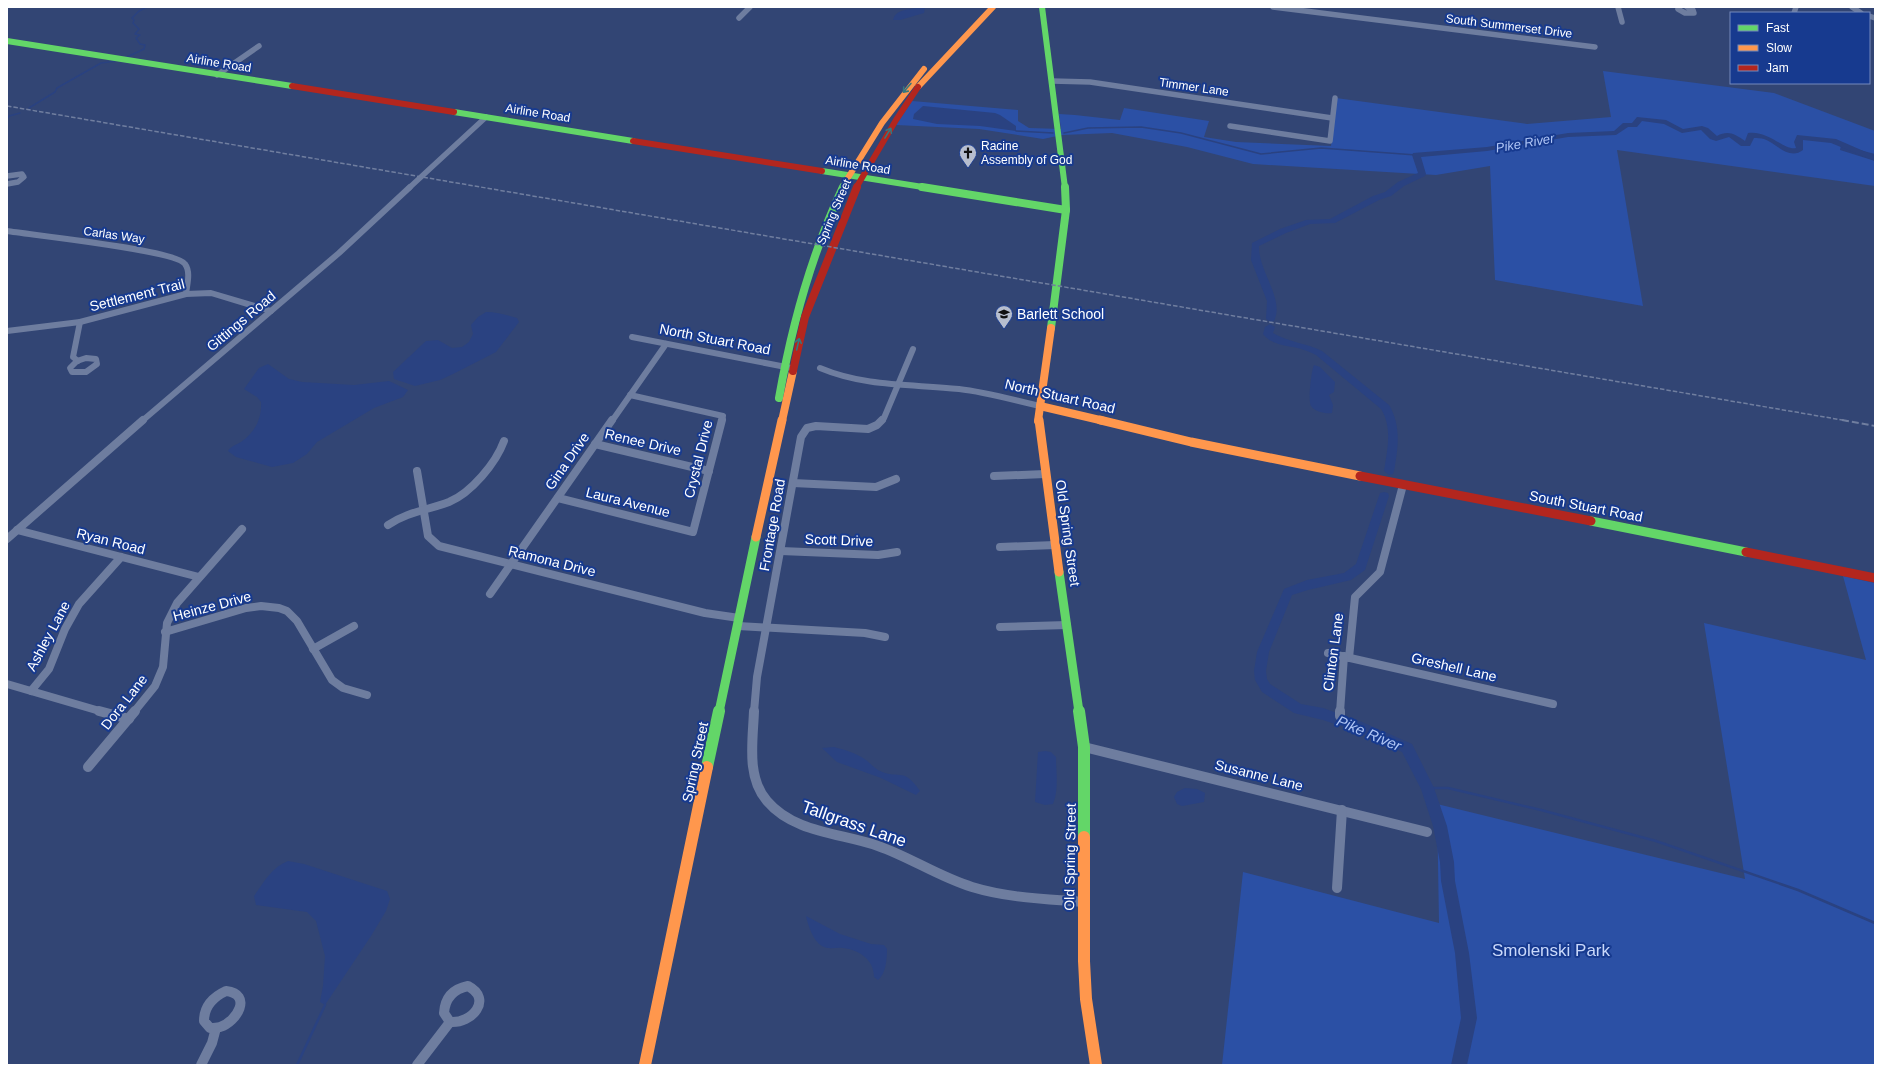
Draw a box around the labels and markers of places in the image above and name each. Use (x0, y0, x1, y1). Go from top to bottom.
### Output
place label: Racine Assembly of God (981, 139, 1072, 167)
church icon: Racine Assembly of God (958, 143, 978, 168)
school or university icon: Barlett School (994, 304, 1014, 329)
place label: Barlett School (1017, 306, 1104, 322)

